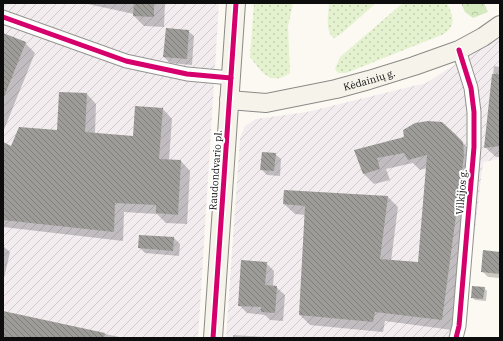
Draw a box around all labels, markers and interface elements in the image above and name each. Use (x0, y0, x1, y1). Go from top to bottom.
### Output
street label: Kėdainių g. (342, 66, 397, 94)
street label: Raudondvario pl. (206, 129, 225, 211)
street label: Vilkijos g. (453, 169, 470, 215)

